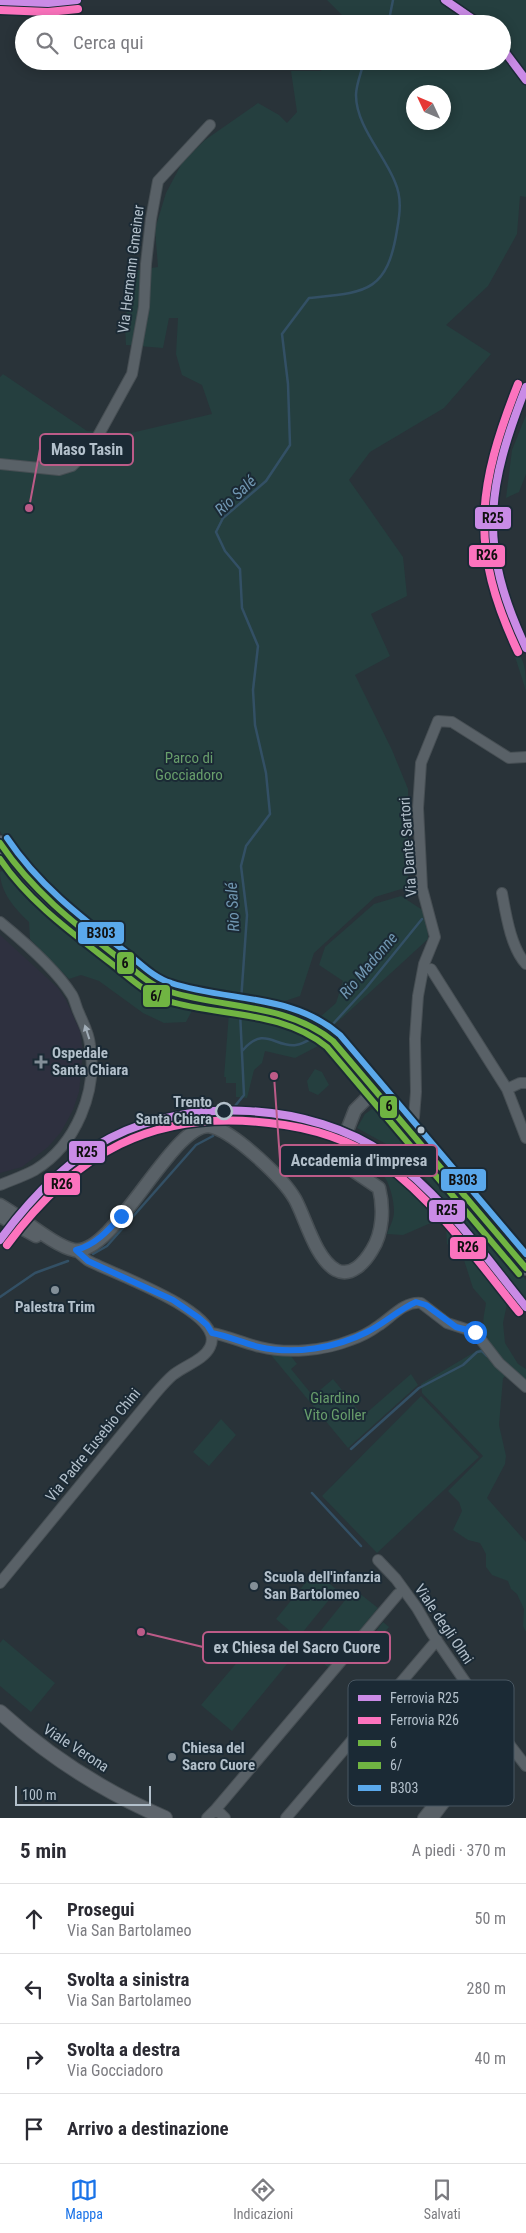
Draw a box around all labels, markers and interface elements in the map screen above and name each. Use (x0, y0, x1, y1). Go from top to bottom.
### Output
search box (15, 15, 511, 70)
icon: search (33, 29, 61, 57)
text: Cerca qui (73, 31, 144, 54)
north arrow (406, 85, 451, 130)
street label: Via Hermann Gmeiner (114, 203, 148, 334)
callout: Maso Tasin (40, 434, 133, 465)
text: Maso Tasin (51, 440, 123, 459)
water label: Rio Salé (211, 471, 260, 519)
line badge: R25 (474, 506, 512, 530)
text: R25 (482, 510, 504, 526)
line badge: R26 (468, 544, 506, 568)
text: R26 (476, 547, 498, 563)
park label: Parco di Gocciadoro (155, 749, 223, 784)
street label: Via Dante Sartori (396, 796, 420, 898)
water label: Rio Salé (222, 881, 243, 932)
line badge: B303 (77, 921, 125, 945)
text: B303 (86, 925, 116, 941)
water label: Rio Madonne (335, 929, 401, 1002)
line badge: 6 (116, 951, 135, 975)
text: 6 (121, 955, 129, 971)
line badge: 6/ (142, 984, 171, 1008)
text: 6/ (150, 988, 162, 1004)
one-way arrow (82, 1024, 90, 1039)
place label: Ospedale Santa Chiara (52, 1044, 128, 1079)
marker: Ospedale Santa Chiara (34, 1055, 48, 1069)
place label: Trento Santa Chiara (136, 1093, 212, 1128)
line badge: 6 (379, 1095, 398, 1119)
text: 6 (385, 1098, 393, 1114)
marker: Trento Santa Chiara (215, 1102, 233, 1120)
unlabelled marker (416, 1125, 426, 1135)
line badge: R25 (68, 1140, 106, 1164)
text: R25 (76, 1144, 98, 1160)
callout: Accademia d'impresa (280, 1145, 437, 1176)
text: Accademia d'impresa (291, 1151, 428, 1170)
line badge: B303 (440, 1168, 487, 1192)
line badge: R26 (43, 1172, 81, 1196)
text: B303 (448, 1172, 478, 1188)
text: R26 (51, 1176, 73, 1192)
line badge: R25 (428, 1199, 466, 1223)
text: R25 (436, 1202, 458, 1218)
route end (110, 1205, 133, 1228)
line badge: R26 (449, 1236, 487, 1260)
text: R26 (457, 1239, 479, 1255)
marker: Palestra Trim (49, 1284, 61, 1296)
place label: Palestra Trim (15, 1298, 95, 1316)
route start (464, 1321, 487, 1344)
street label: Via Padre Eusebio Chini (42, 1385, 144, 1505)
park label: Giardino Vito Goller (304, 1389, 366, 1424)
place label: Scuola dell'infanzia San Bartolomeo (264, 1568, 381, 1603)
marker: Scuola dell'infanzia San Bartolomeo (248, 1580, 260, 1592)
street label: Viale degli Olmi (411, 1581, 477, 1667)
callout: ex Chiesa del Sacro Cuore (203, 1632, 390, 1663)
text: ex Chiesa del Sacro Cuore (213, 1638, 381, 1657)
legend (348, 1680, 514, 1806)
text: Ferrovia R25 (390, 1690, 459, 1706)
text: Ferrovia R26 (390, 1712, 459, 1728)
street label: Viale Verona (40, 1720, 112, 1776)
text: 6 (390, 1735, 397, 1751)
place label: Chiesa del Sacro Cuore (182, 1739, 255, 1774)
marker: Chiesa del Sacro Cuore (166, 1751, 178, 1763)
text: 6/ (390, 1757, 402, 1773)
text: B303 (390, 1780, 418, 1796)
scale bar (15, 1783, 151, 1806)
text: 100 m (22, 1787, 57, 1803)
text: 5 min (20, 1839, 67, 1863)
text: A piedi · 370 m (412, 1841, 506, 1860)
text: Prosegui (67, 1898, 135, 1921)
icon: ahead (20, 1905, 48, 1933)
text: 50 m (474, 1909, 506, 1928)
text: Via San Bartolameo (67, 1921, 192, 1940)
text: Svolta a sinistra (67, 1968, 189, 1991)
icon: left (20, 1975, 48, 2003)
text: 280 m (467, 1979, 506, 1998)
text: Via San Bartolameo (67, 1991, 192, 2010)
text: Svolta a destra (67, 2038, 180, 2061)
icon: right (20, 2045, 48, 2073)
text: 40 m (474, 2049, 506, 2068)
text: Via Gocciadoro (67, 2061, 163, 2080)
icon: arrive (20, 2115, 48, 2143)
text: Arrivo a destinazione (67, 2117, 229, 2140)
tab: Mappa (65, 2176, 103, 2222)
tab: Indicazioni (233, 2176, 293, 2222)
tab: Salvati (424, 2176, 461, 2222)

